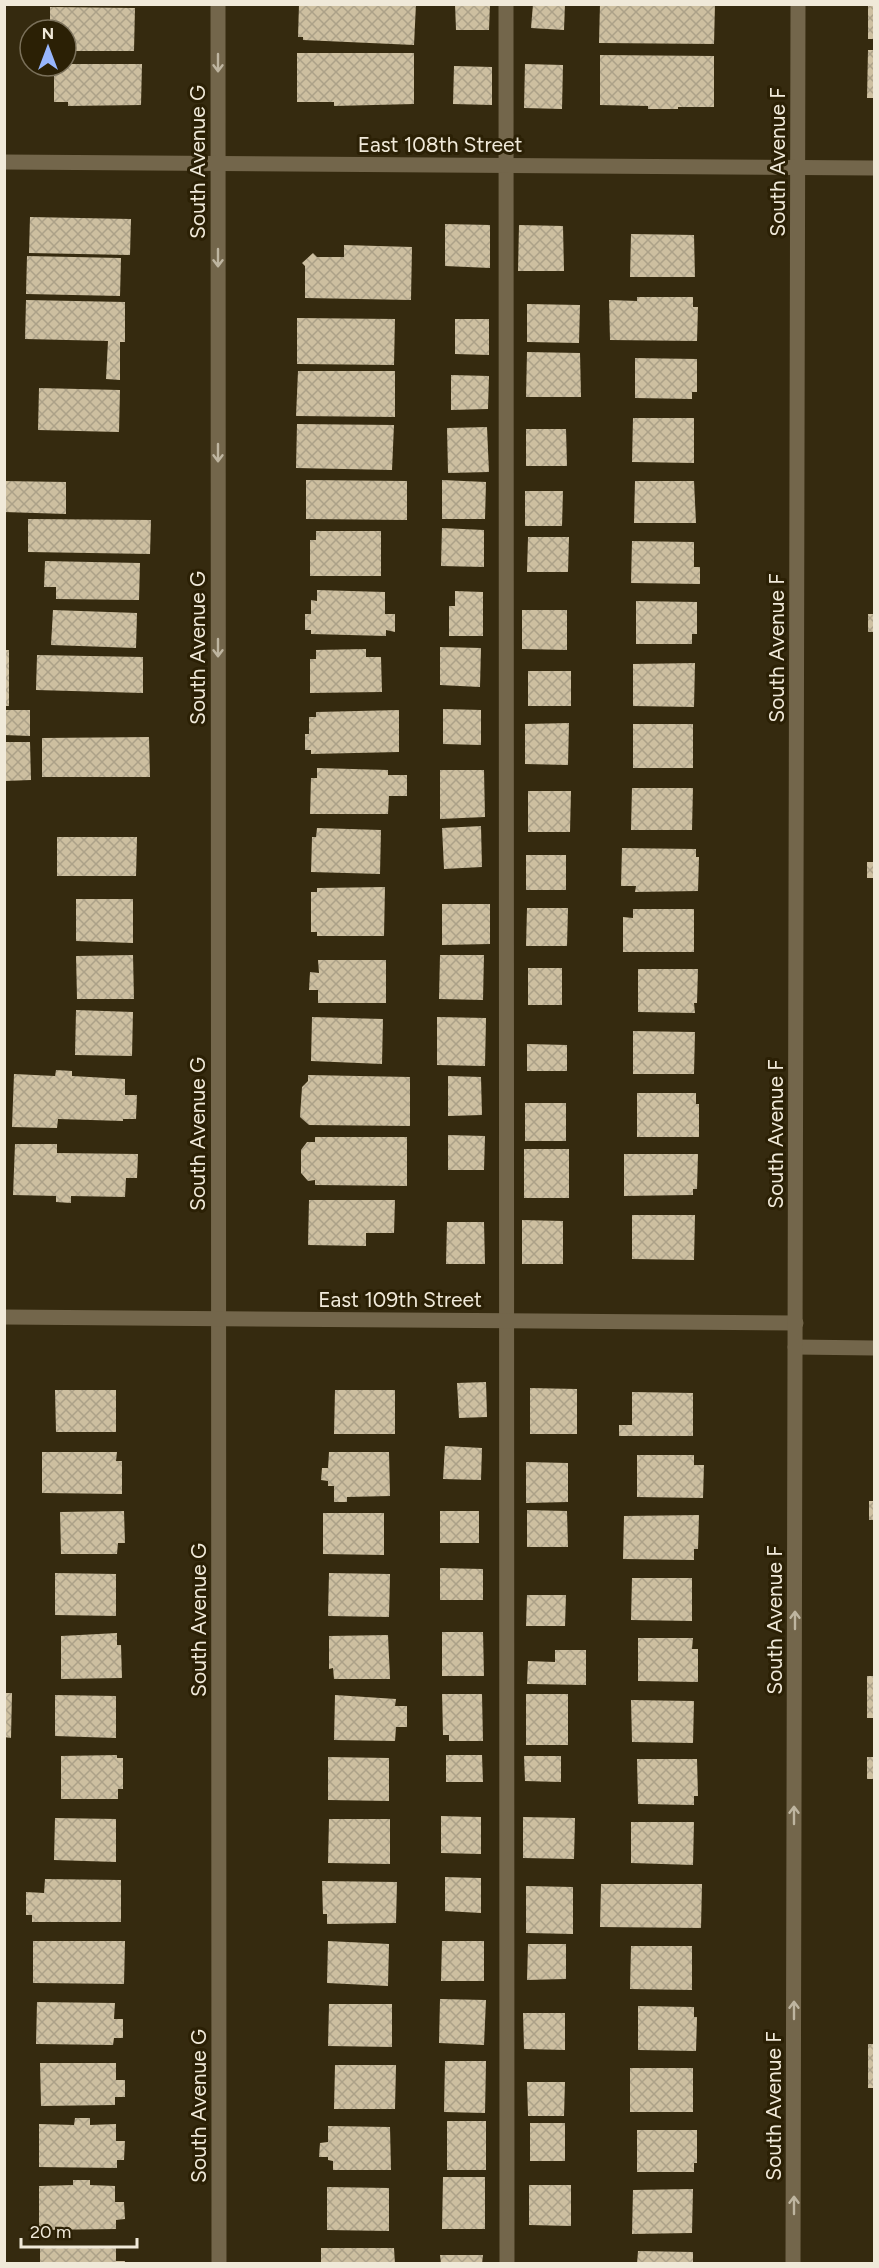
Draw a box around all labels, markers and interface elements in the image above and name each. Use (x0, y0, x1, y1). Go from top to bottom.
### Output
north arrow (18, 18, 78, 78)
text: N (42, 24, 54, 43)
one-way arrow (212, 52, 224, 72)
street label: South Avenue G (185, 85, 210, 239)
street label: South Avenue F (765, 87, 790, 237)
street label: East 108th Street (358, 132, 522, 157)
one-way arrow (212, 247, 224, 267)
one-way arrow (212, 442, 224, 462)
street label: South Avenue G (185, 571, 210, 725)
street label: South Avenue F (764, 573, 789, 723)
one-way arrow (212, 637, 224, 657)
street label: South Avenue G (185, 1057, 210, 1211)
street label: South Avenue F (763, 1059, 788, 1209)
street label: East 109th Street (318, 1287, 482, 1312)
street label: South Avenue G (186, 1543, 211, 1697)
street label: South Avenue F (762, 1545, 787, 1695)
one-way arrow (789, 1611, 801, 1631)
one-way arrow (788, 1806, 800, 1826)
one-way arrow (788, 2001, 800, 2021)
street label: South Avenue G (186, 2029, 211, 2183)
street label: South Avenue F (761, 2031, 786, 2181)
one-way arrow (788, 2196, 800, 2216)
scale bar (21, 2211, 136, 2249)
text: 20 m (30, 2221, 71, 2243)

